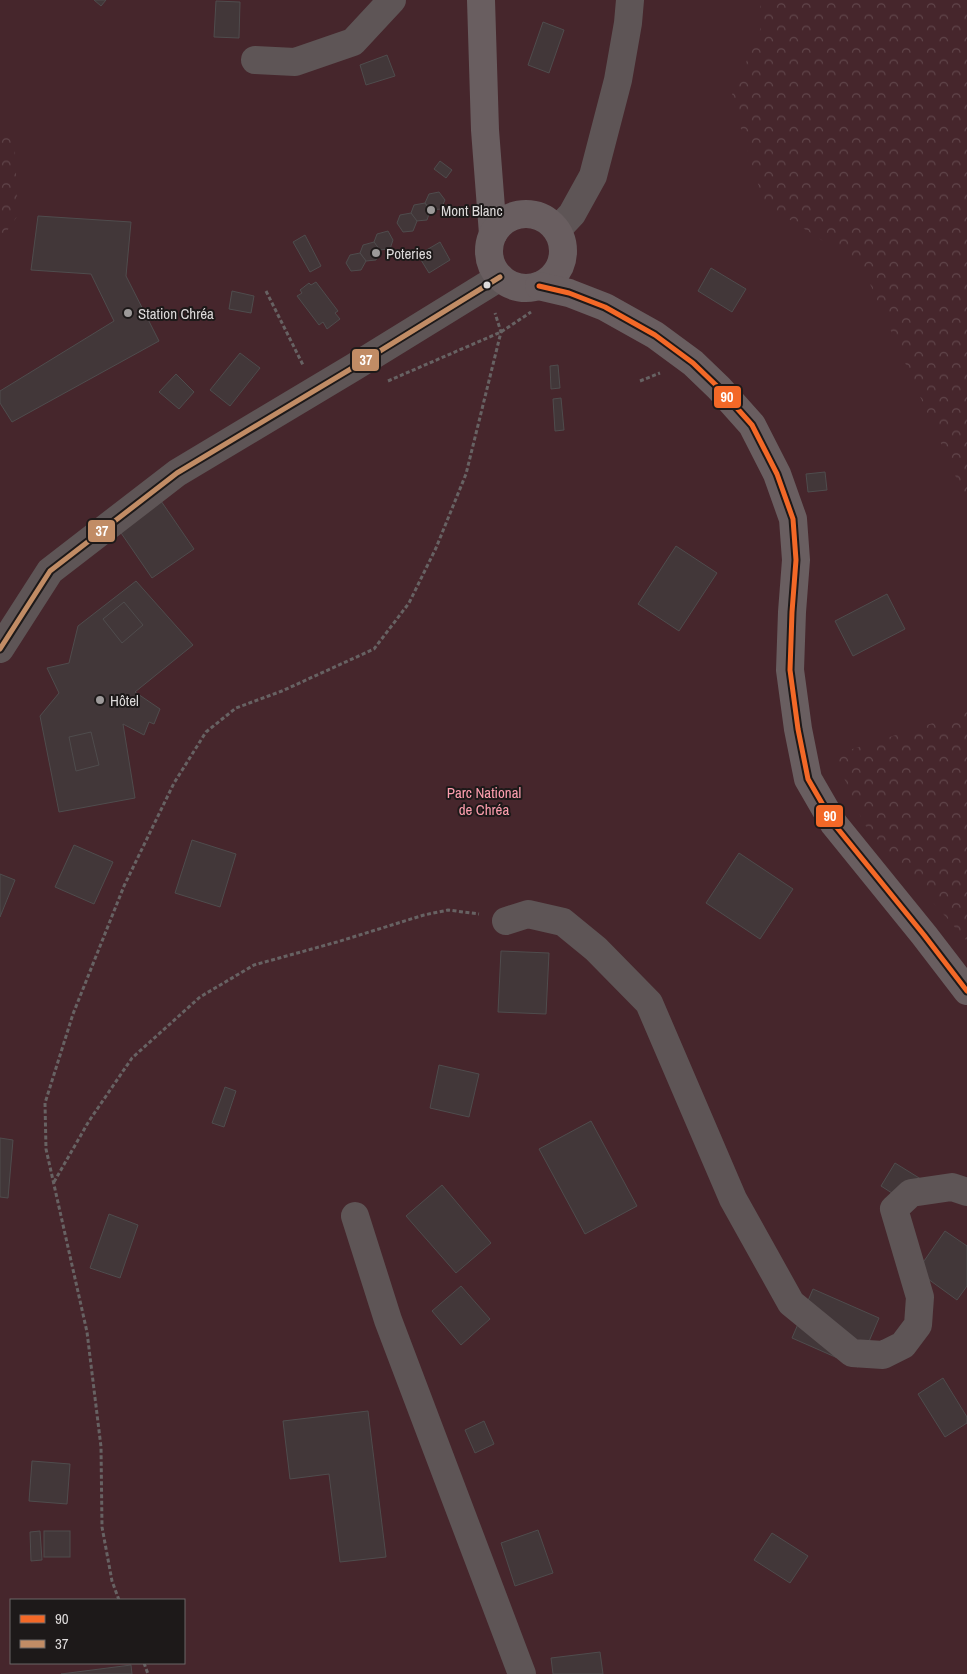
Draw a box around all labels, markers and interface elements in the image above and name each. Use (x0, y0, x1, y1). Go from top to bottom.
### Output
place label: Mont Blanc (441, 200, 503, 221)
marker: Mont Blanc (425, 204, 437, 216)
place label: Poteries (386, 243, 432, 264)
marker: Poteries (370, 247, 382, 259)
unlabelled marker (482, 280, 492, 290)
place label: Station Chréa (138, 303, 214, 324)
marker: Station Chréa (122, 307, 134, 319)
line badge: 37 (351, 348, 380, 372)
text: 37 (360, 351, 373, 369)
line badge: 90 (713, 385, 742, 409)
text: 90 (721, 388, 733, 406)
line badge: 37 (87, 519, 116, 543)
text: 37 (96, 522, 109, 540)
place label: Hôtel (110, 690, 139, 711)
marker: Hôtel (94, 694, 106, 706)
park label: Parc National de Chréa (447, 782, 521, 820)
line badge: 90 (815, 804, 844, 828)
text: 90 (824, 807, 836, 825)
legend (10, 1599, 185, 1664)
text: 90 (55, 1608, 69, 1629)
text: 37 (55, 1633, 69, 1654)

